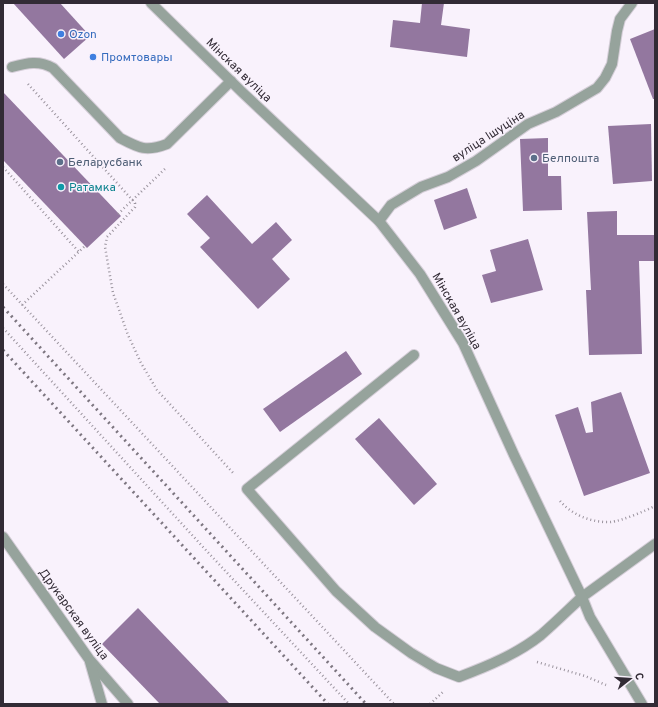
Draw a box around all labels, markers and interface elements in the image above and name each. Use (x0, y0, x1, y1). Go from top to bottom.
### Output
place label: Ozon (69, 27, 97, 43)
marker: Ozon (56, 29, 66, 39)
street label: Мінская вуліца (202, 35, 275, 106)
place label: Промтовары (101, 50, 173, 66)
marker: Промтовары (88, 52, 98, 62)
street label: вуліца Ішуціна (449, 107, 528, 166)
place label: Белпошта (542, 151, 599, 167)
marker: Белпошта (529, 153, 539, 163)
place label: Беларусбанк (68, 155, 143, 171)
marker: Беларусбанк (55, 157, 65, 167)
place label: Ратамка (69, 180, 116, 196)
marker: Ратамка (56, 182, 66, 192)
street label: Мінская вуліца (428, 270, 485, 353)
street label: Друкарская вуліца (35, 566, 112, 664)
north arrow (610, 659, 650, 699)
text: С (631, 671, 646, 682)

